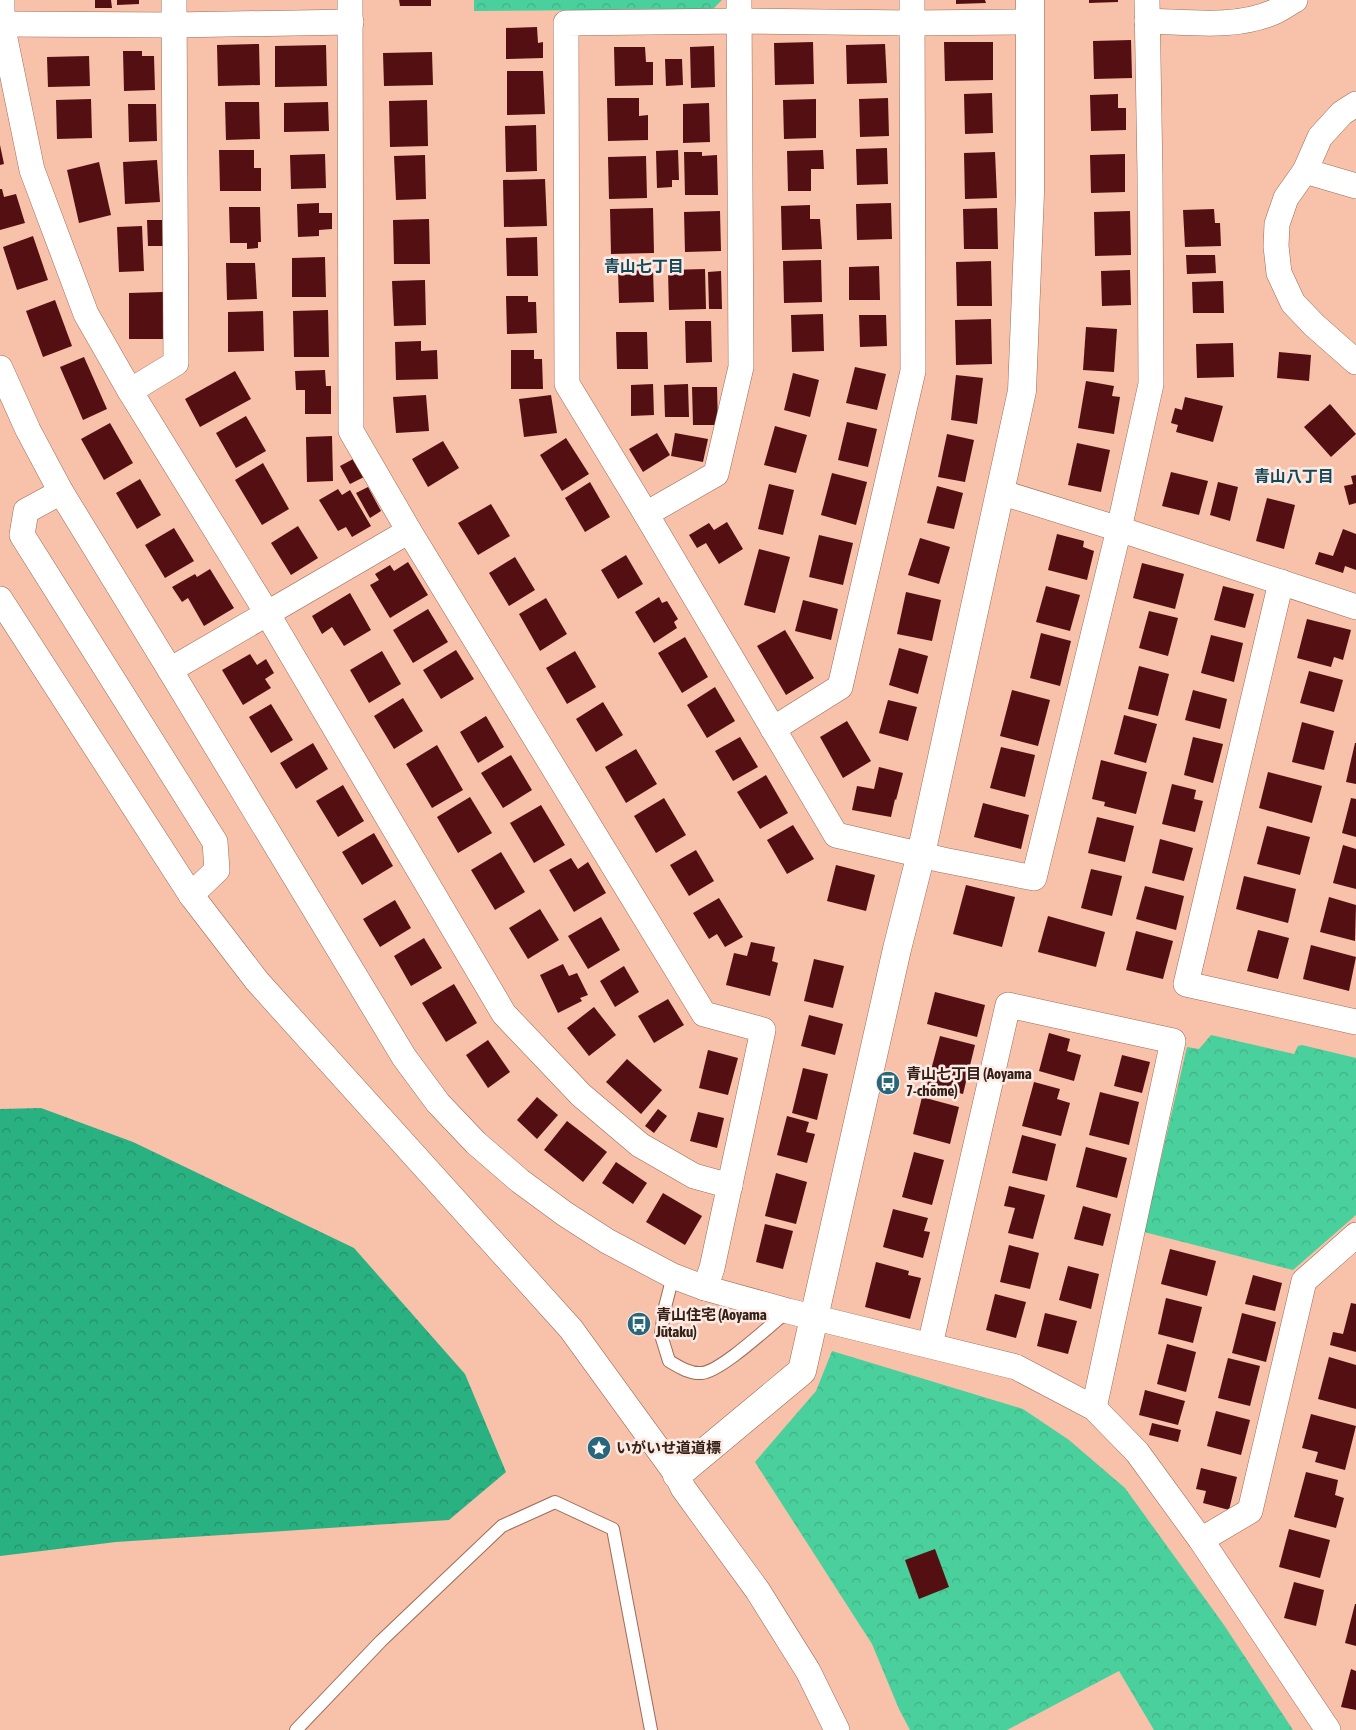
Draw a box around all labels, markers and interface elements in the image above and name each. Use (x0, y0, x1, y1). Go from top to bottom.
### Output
district label: 青山七丁目 (604, 257, 684, 275)
district label: 青山八丁目 (1254, 467, 1334, 485)
place label: 青山七丁目 (Aoyama 7-chōme) (906, 1065, 1032, 1099)
bus stop icon: 青山七丁目 (Aoyama 7-chōme) (875, 1070, 901, 1096)
place label: 青山住宅 (Aoyama Jūtaku) (655, 1306, 767, 1340)
bus stop icon: 青山住宅 (Aoyama Jūtaku) (626, 1311, 652, 1337)
place icon: いがいせ道道標 (586, 1435, 612, 1461)
place label: いがいせ道道標 (616, 1439, 721, 1456)

